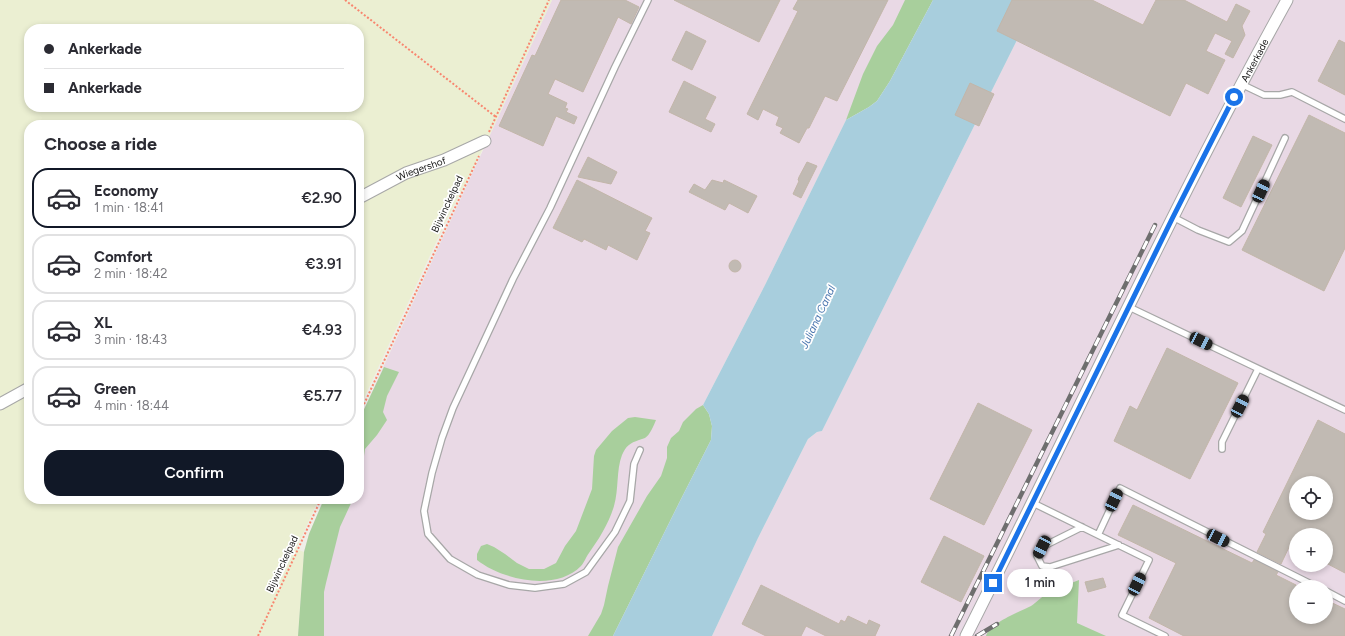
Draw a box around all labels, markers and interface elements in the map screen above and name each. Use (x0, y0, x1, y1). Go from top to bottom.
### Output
street label: Ankerkade (1237, 36, 1271, 84)
text: Ankerkade (68, 40, 142, 58)
text: Ankerkade (68, 79, 142, 97)
route start (1225, 88, 1243, 106)
text: Choose a ride (44, 133, 157, 155)
street label: Wiegershof (394, 153, 448, 184)
street label: Bijwinckelpad (428, 173, 466, 235)
car (1250, 178, 1272, 204)
icon: car (46, 180, 82, 216)
text: Economy (94, 182, 159, 200)
text: €2.90 (301, 189, 342, 207)
text: 1 min · 18:41 (94, 200, 164, 215)
icon: car (46, 246, 82, 282)
text: Comfort (94, 248, 153, 266)
text: €3.91 (305, 255, 342, 273)
text: 2 min · 18:42 (94, 266, 168, 281)
water label: Juliana Canal (797, 283, 838, 351)
icon: car (46, 312, 82, 348)
text: XL (94, 314, 112, 332)
text: €4.93 (302, 321, 342, 339)
car (1188, 330, 1214, 352)
text: 3 min · 18:43 (94, 332, 167, 347)
icon: car (46, 378, 82, 414)
text: Green (94, 380, 136, 398)
text: €5.77 (303, 387, 342, 405)
car (1229, 393, 1251, 419)
text: 4 min · 18:44 (94, 398, 169, 413)
button: Confirm (44, 450, 344, 496)
map controls (1289, 476, 1333, 624)
button: locate (1289, 476, 1333, 520)
car (1103, 487, 1125, 513)
car (1205, 527, 1231, 549)
button: + (1289, 528, 1333, 572)
street label: Bijwinckelpad (263, 533, 301, 595)
car (1031, 534, 1053, 560)
callout: 1 min (1007, 569, 1073, 597)
car (1126, 571, 1148, 597)
route end (984, 574, 1002, 592)
text: 1 min (1025, 575, 1055, 590)
button: − (1289, 580, 1333, 624)

